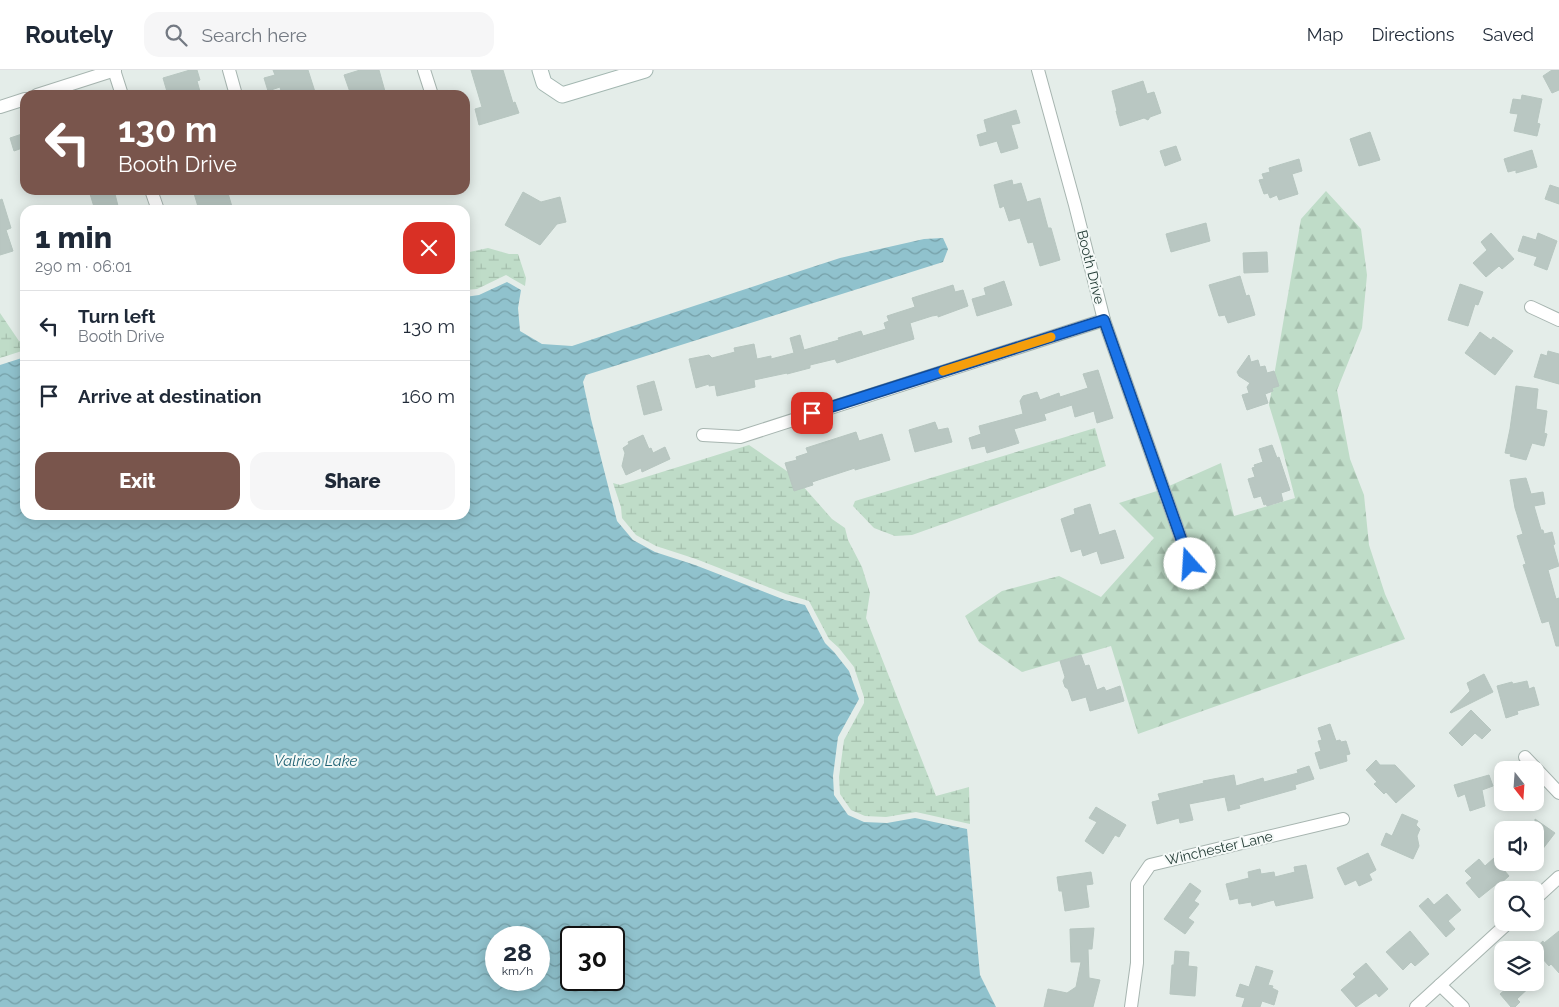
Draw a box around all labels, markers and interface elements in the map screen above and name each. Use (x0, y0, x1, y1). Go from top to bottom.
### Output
search box (144, 12, 494, 57)
text: Routely (25, 20, 114, 49)
icon: search (162, 21, 190, 49)
text: Search here (202, 24, 307, 46)
text: Map (1307, 24, 1343, 45)
text: Directions (1371, 24, 1455, 45)
text: Saved (1483, 24, 1534, 45)
text: 130 m (118, 109, 217, 150)
icon: left (35, 110, 100, 175)
text: Booth Drive (118, 151, 237, 177)
text: 1 min (35, 220, 112, 255)
button: close (403, 222, 455, 274)
street label: Booth Drive (1074, 228, 1108, 306)
text: 290 m · 06:01 (35, 257, 132, 276)
text: Turn left (78, 305, 155, 327)
icon: left (35, 312, 63, 340)
text: 130 m (403, 315, 455, 337)
text: Booth Drive (78, 327, 165, 346)
icon: arrive (35, 382, 63, 410)
text: Arrive at destination (78, 385, 262, 407)
text: 160 m (401, 385, 455, 407)
pin (791, 392, 833, 434)
icon: arrive (798, 399, 826, 427)
button: Exit (35, 452, 240, 510)
button: Share (250, 452, 455, 510)
position arrow (1163, 537, 1215, 589)
water label: Valrico Lake (274, 752, 358, 770)
north arrow (1494, 761, 1544, 811)
map controls (1494, 761, 1544, 991)
button: sound (1494, 821, 1544, 871)
street label: Winchester Lane (1164, 828, 1274, 868)
button: search (1494, 881, 1544, 931)
speed limit sign: 30 (560, 926, 625, 991)
text: 28 (503, 937, 532, 967)
button: layers (1494, 941, 1544, 991)
text: km/h (502, 964, 533, 978)

